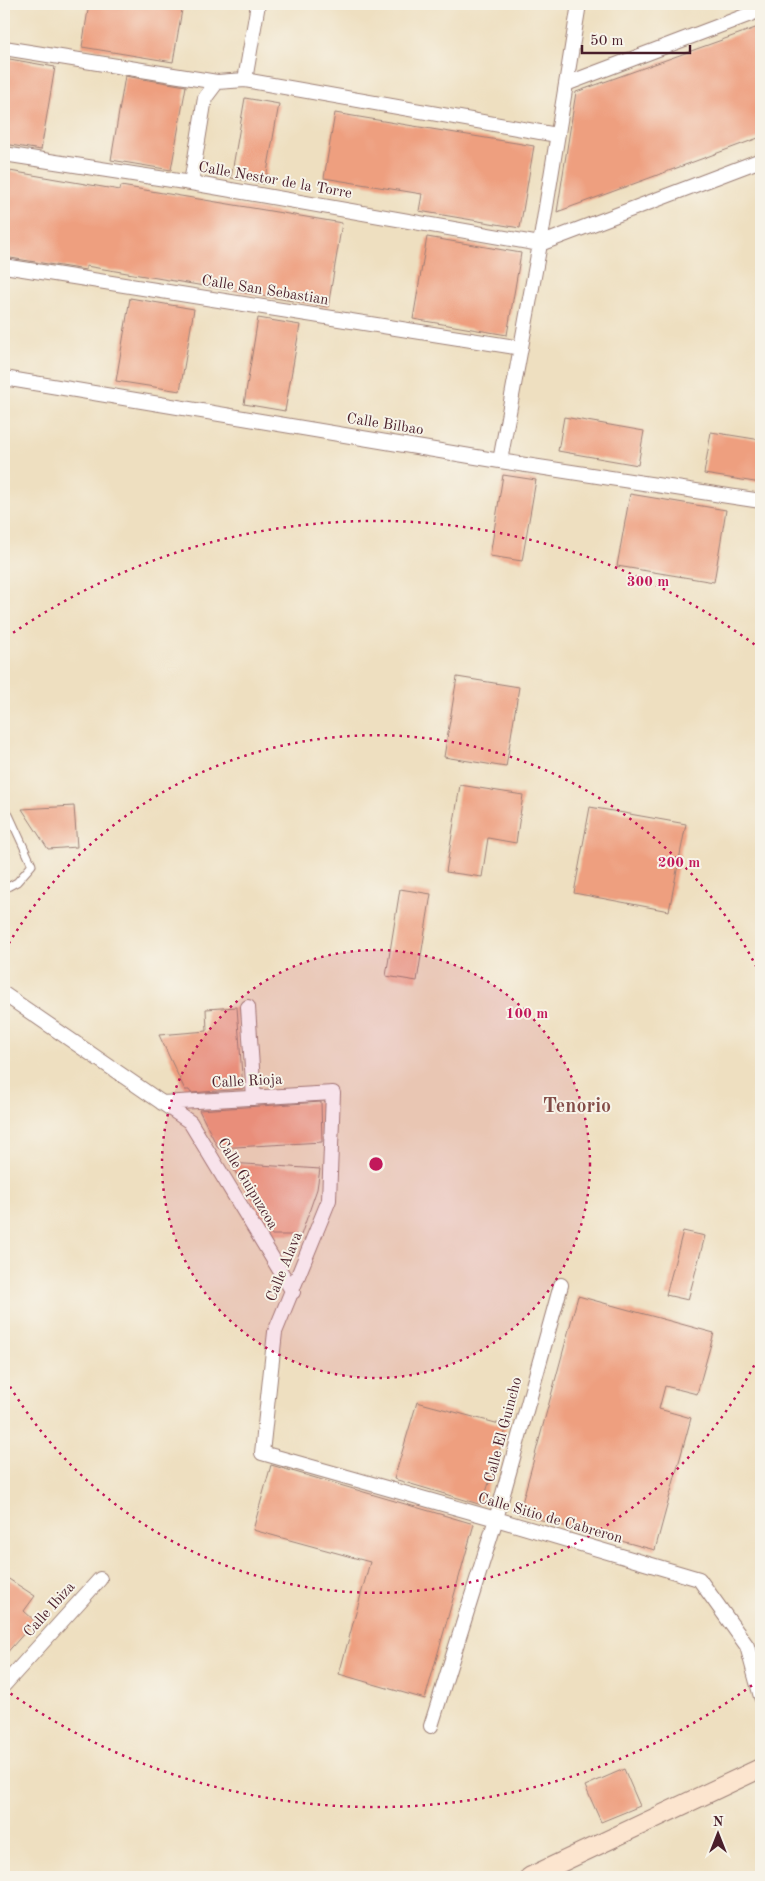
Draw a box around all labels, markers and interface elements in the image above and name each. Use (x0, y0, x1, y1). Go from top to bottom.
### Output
scale bar (582, 22, 690, 54)
text: 50 m (590, 34, 624, 49)
street label: Calle Nestor de la Torre (197, 160, 353, 202)
street label: Calle San Sebastian (200, 274, 330, 308)
street label: Calle Bilbao (345, 412, 425, 438)
text: 300 m (627, 575, 669, 590)
text: 200 m (658, 856, 700, 871)
text: 100 m (506, 1007, 548, 1022)
street label: Calle Rioja (211, 1073, 283, 1091)
district label: Tenorio (543, 1097, 611, 1117)
street label: Calle Guipuzcoa (214, 1136, 280, 1233)
centre of rings (367, 1155, 385, 1173)
street label: Calle Alava (264, 1229, 306, 1304)
street label: Calle El Guincho (483, 1376, 525, 1484)
street label: Calle Sitio de Cabreron (476, 1491, 624, 1547)
street label: Calle Ibiza (22, 1579, 79, 1640)
north arrow (692, 1808, 742, 1858)
text: N (713, 1815, 724, 1829)

